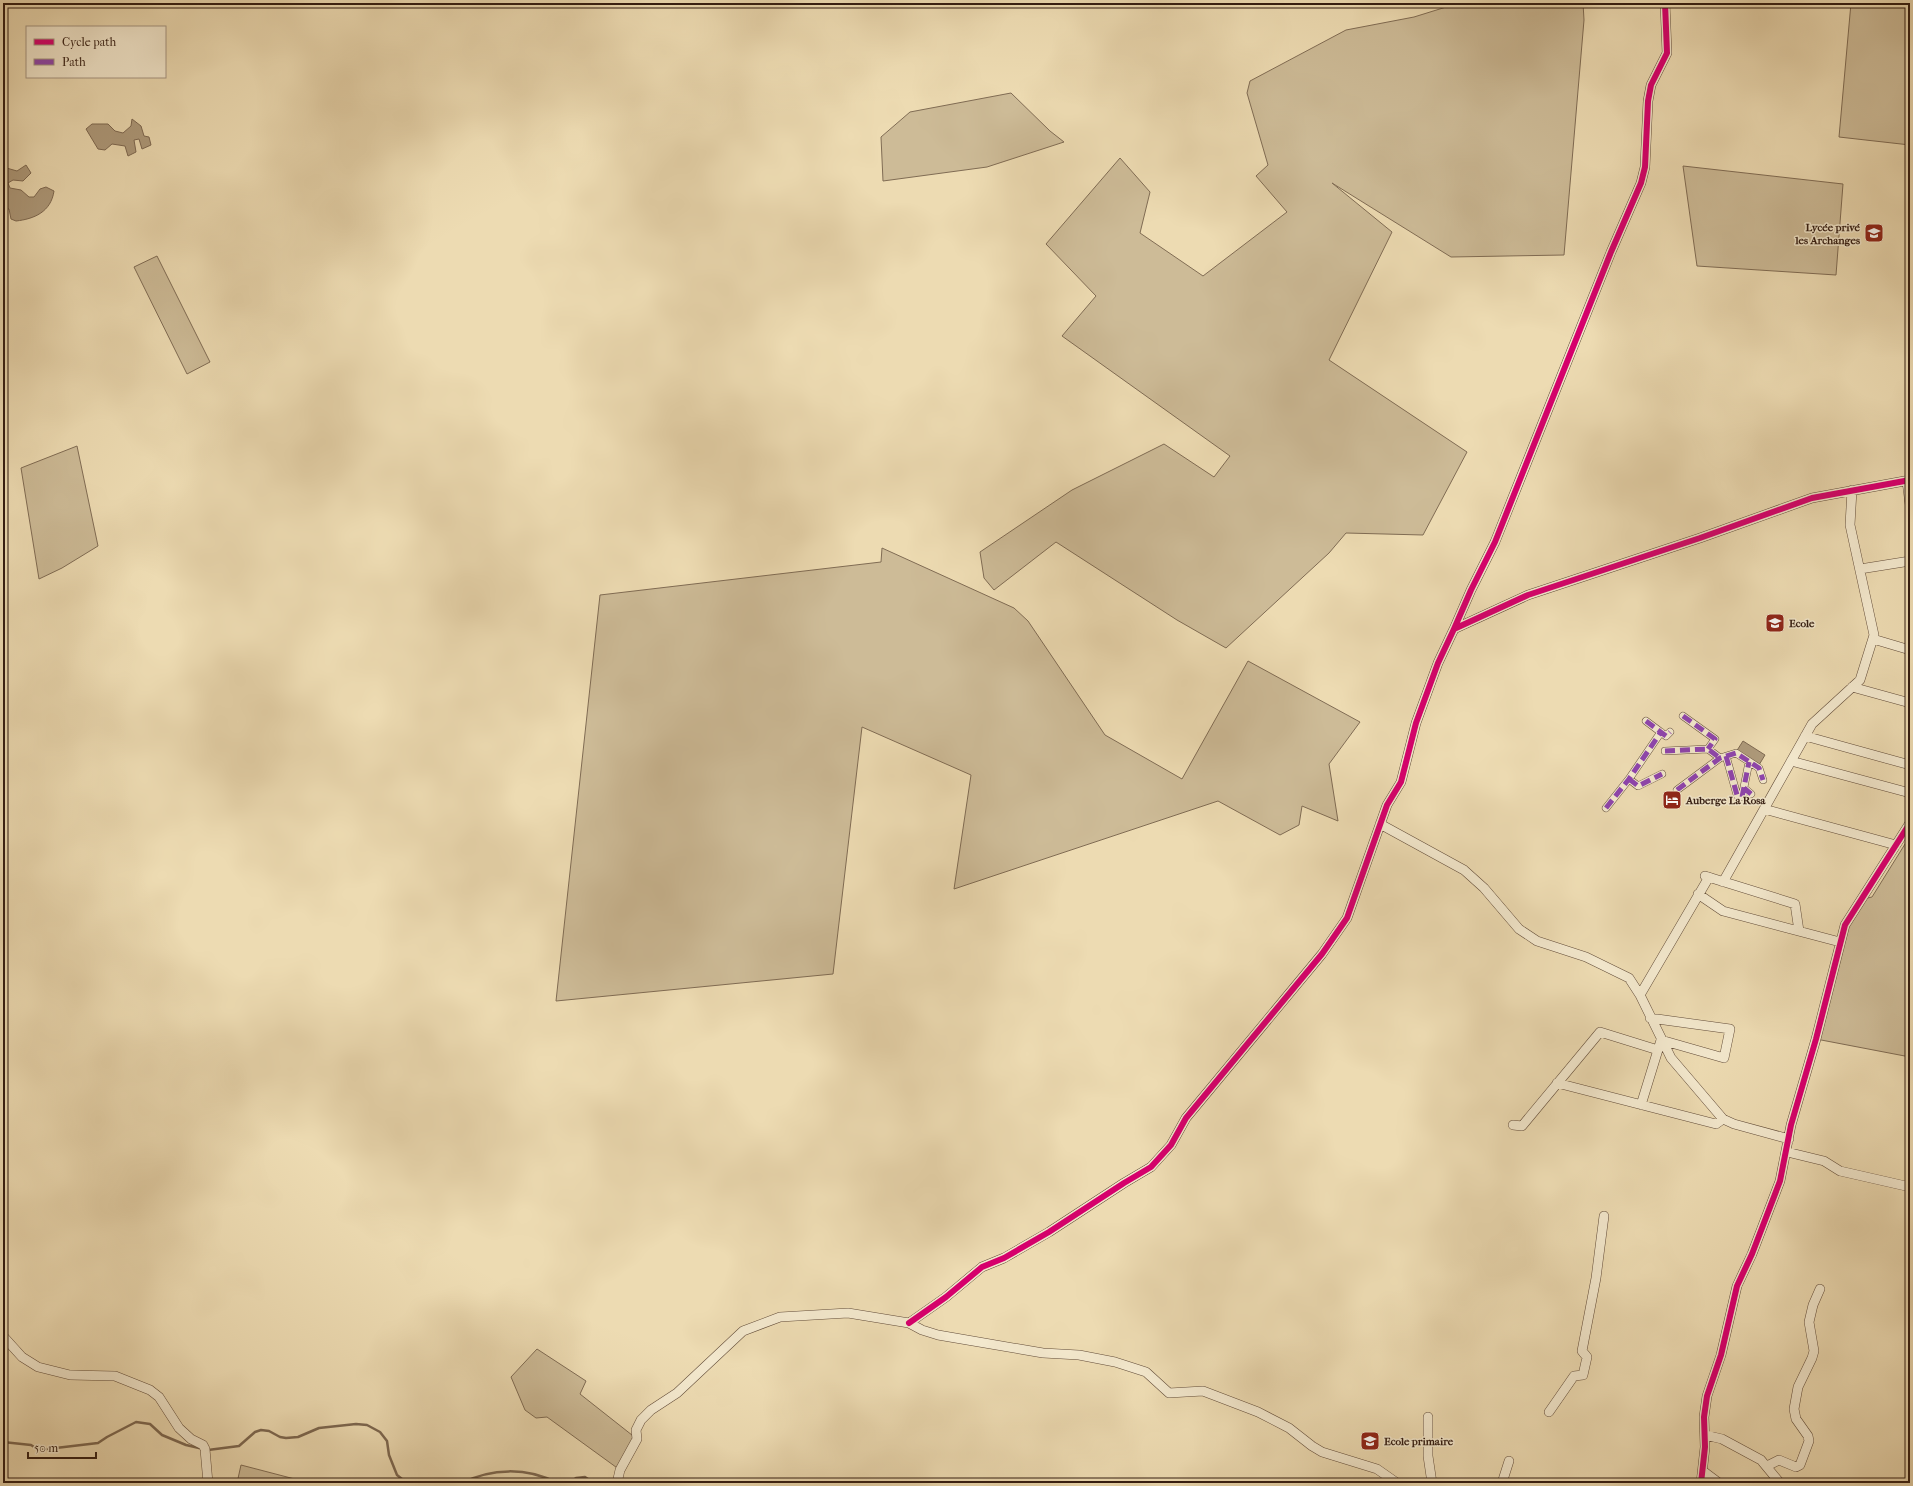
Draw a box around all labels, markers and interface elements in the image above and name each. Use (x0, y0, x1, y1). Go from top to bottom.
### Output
legend (26, 26, 166, 78)
text: Cycle path (62, 35, 117, 49)
text: Path (62, 55, 86, 69)
place label: Lycée privé les Archanges (1795, 221, 1861, 247)
school or university icon: Lycée privé les Archanges (1863, 222, 1885, 244)
school or university icon: Ecole (1764, 612, 1786, 634)
place label: Ecole (1789, 617, 1815, 630)
hotel icon: Auberge La Rosa (1661, 789, 1683, 811)
place label: Auberge La Rosa (1685, 794, 1766, 807)
school or university icon: Ecole primaire (1359, 1430, 1381, 1452)
scale bar (28, 1434, 96, 1460)
place label: Ecole primaire (1384, 1435, 1454, 1448)
text: 50 m (34, 1441, 58, 1455)

